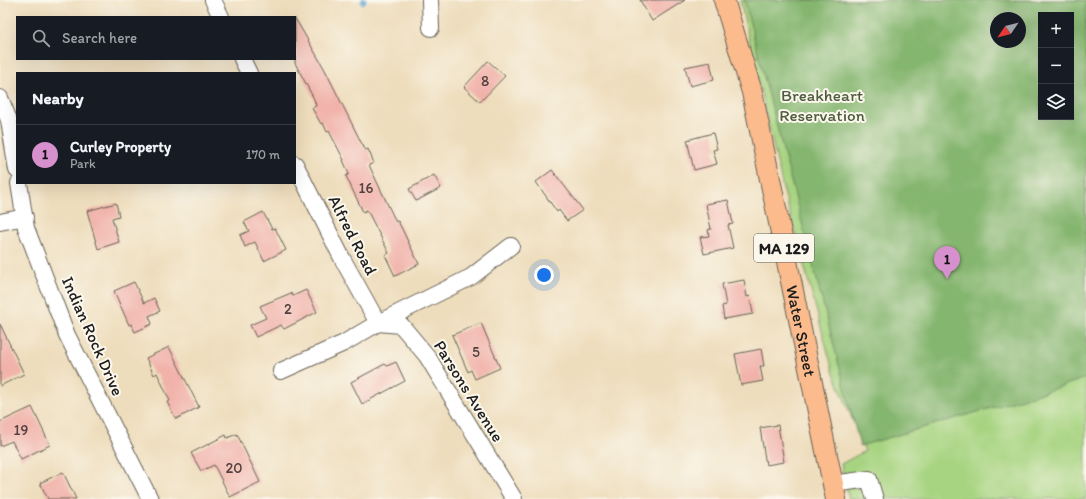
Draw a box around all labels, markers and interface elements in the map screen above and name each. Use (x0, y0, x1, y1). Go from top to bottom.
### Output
north arrow (990, 12, 1026, 48)
map controls (1038, 12, 1074, 120)
button: + (1038, 12, 1074, 48)
search box (16, 16, 296, 60)
icon: search (30, 27, 52, 49)
text: Search here (62, 29, 137, 47)
button: − (1038, 48, 1074, 84)
house number: 8 (481, 72, 489, 90)
button: layers (1038, 84, 1074, 120)
park label: Breakheart Reservation (779, 85, 865, 125)
text: Nearby (32, 88, 84, 108)
text: Curley Property (70, 138, 171, 156)
text: 1 (42, 147, 48, 162)
text: 170 m (246, 147, 280, 162)
text: Park (70, 156, 96, 171)
house number: 16 (359, 179, 374, 197)
street label: Alfred Road (324, 192, 382, 278)
road number: MA 129 (754, 234, 814, 262)
pin: 1 (934, 246, 960, 279)
your location (534, 265, 554, 285)
street label: Indian Rock Drive (58, 273, 128, 399)
street label: Water Street (782, 283, 821, 379)
house number: 2 (284, 300, 292, 318)
street label: Parsons Avenue (430, 336, 508, 446)
house number: 5 (472, 343, 480, 361)
house number: 19 (14, 421, 29, 439)
house number: 20 (225, 459, 243, 477)

